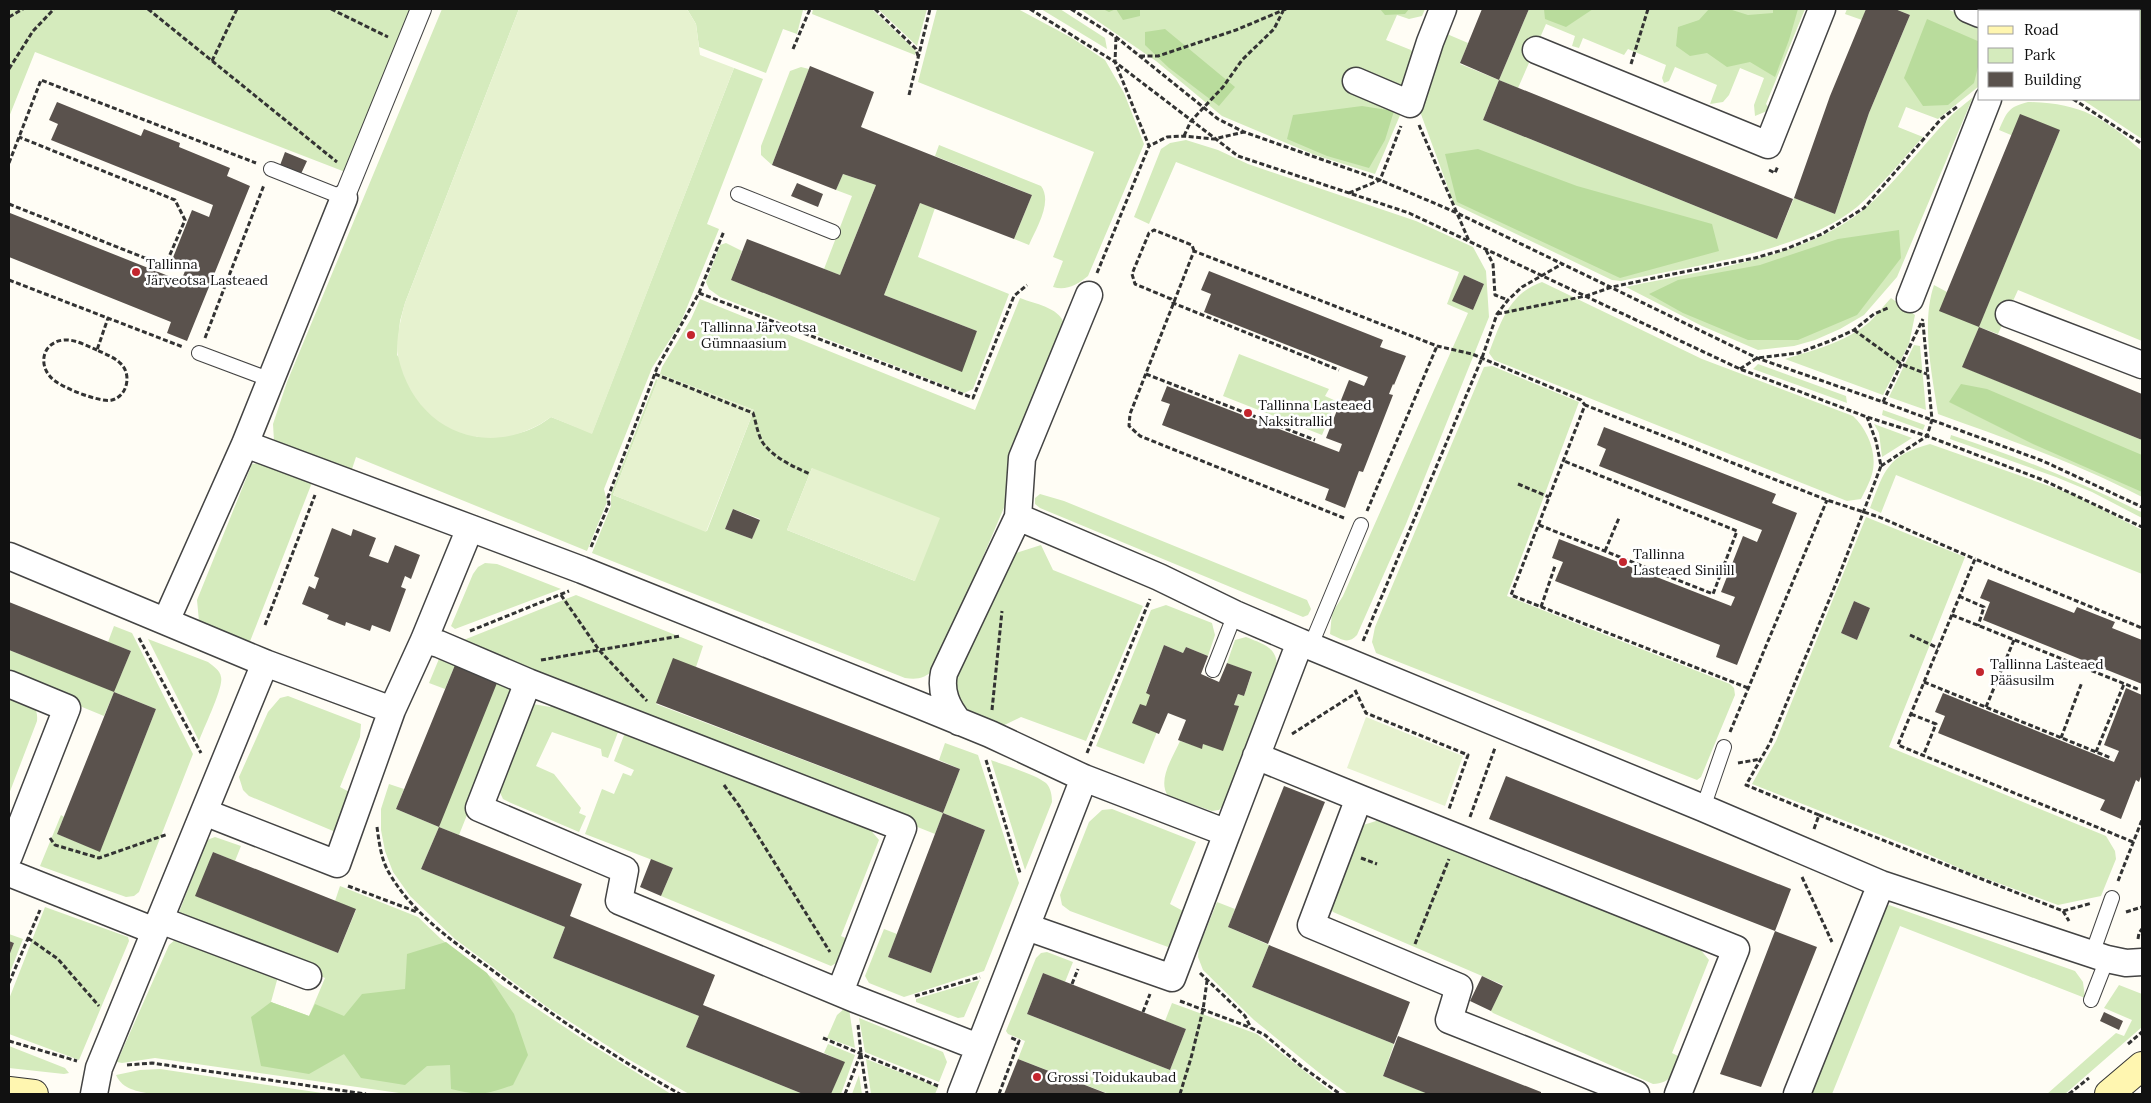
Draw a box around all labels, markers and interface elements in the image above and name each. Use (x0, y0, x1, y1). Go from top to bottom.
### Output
legend (1978, 10, 2141, 100)
text: Road (2024, 20, 2059, 39)
text: Park (2024, 45, 2055, 64)
text: Building (2024, 70, 2082, 89)
place label: Tallinna Järveotsa Lasteaed (145, 255, 268, 289)
marker: Tallinna Järveotsa Lasteaed (130, 266, 142, 278)
place label: Tallinna Järveotsa Gümnaasium (701, 318, 817, 352)
marker: Tallinna Järveotsa Gümnaasium (685, 329, 697, 341)
place label: Tallinna Lasteaed Naksitrallid (1258, 396, 1372, 430)
marker: Tallinna Lasteaed Naksitrallid (1242, 407, 1254, 419)
place label: Tallinna Lasteaed Sinilill (1633, 545, 1735, 579)
marker: Tallinna Lasteaed Sinilill (1617, 556, 1629, 568)
place label: Tallinna Lasteaed Pääsusilm (1990, 655, 2104, 689)
marker: Tallinna Lasteaed Pääsusilm (1974, 666, 1986, 678)
place label: Grossi Toidukaubad (1047, 1068, 1176, 1086)
marker: Grossi Toidukaubad (1031, 1071, 1043, 1083)

